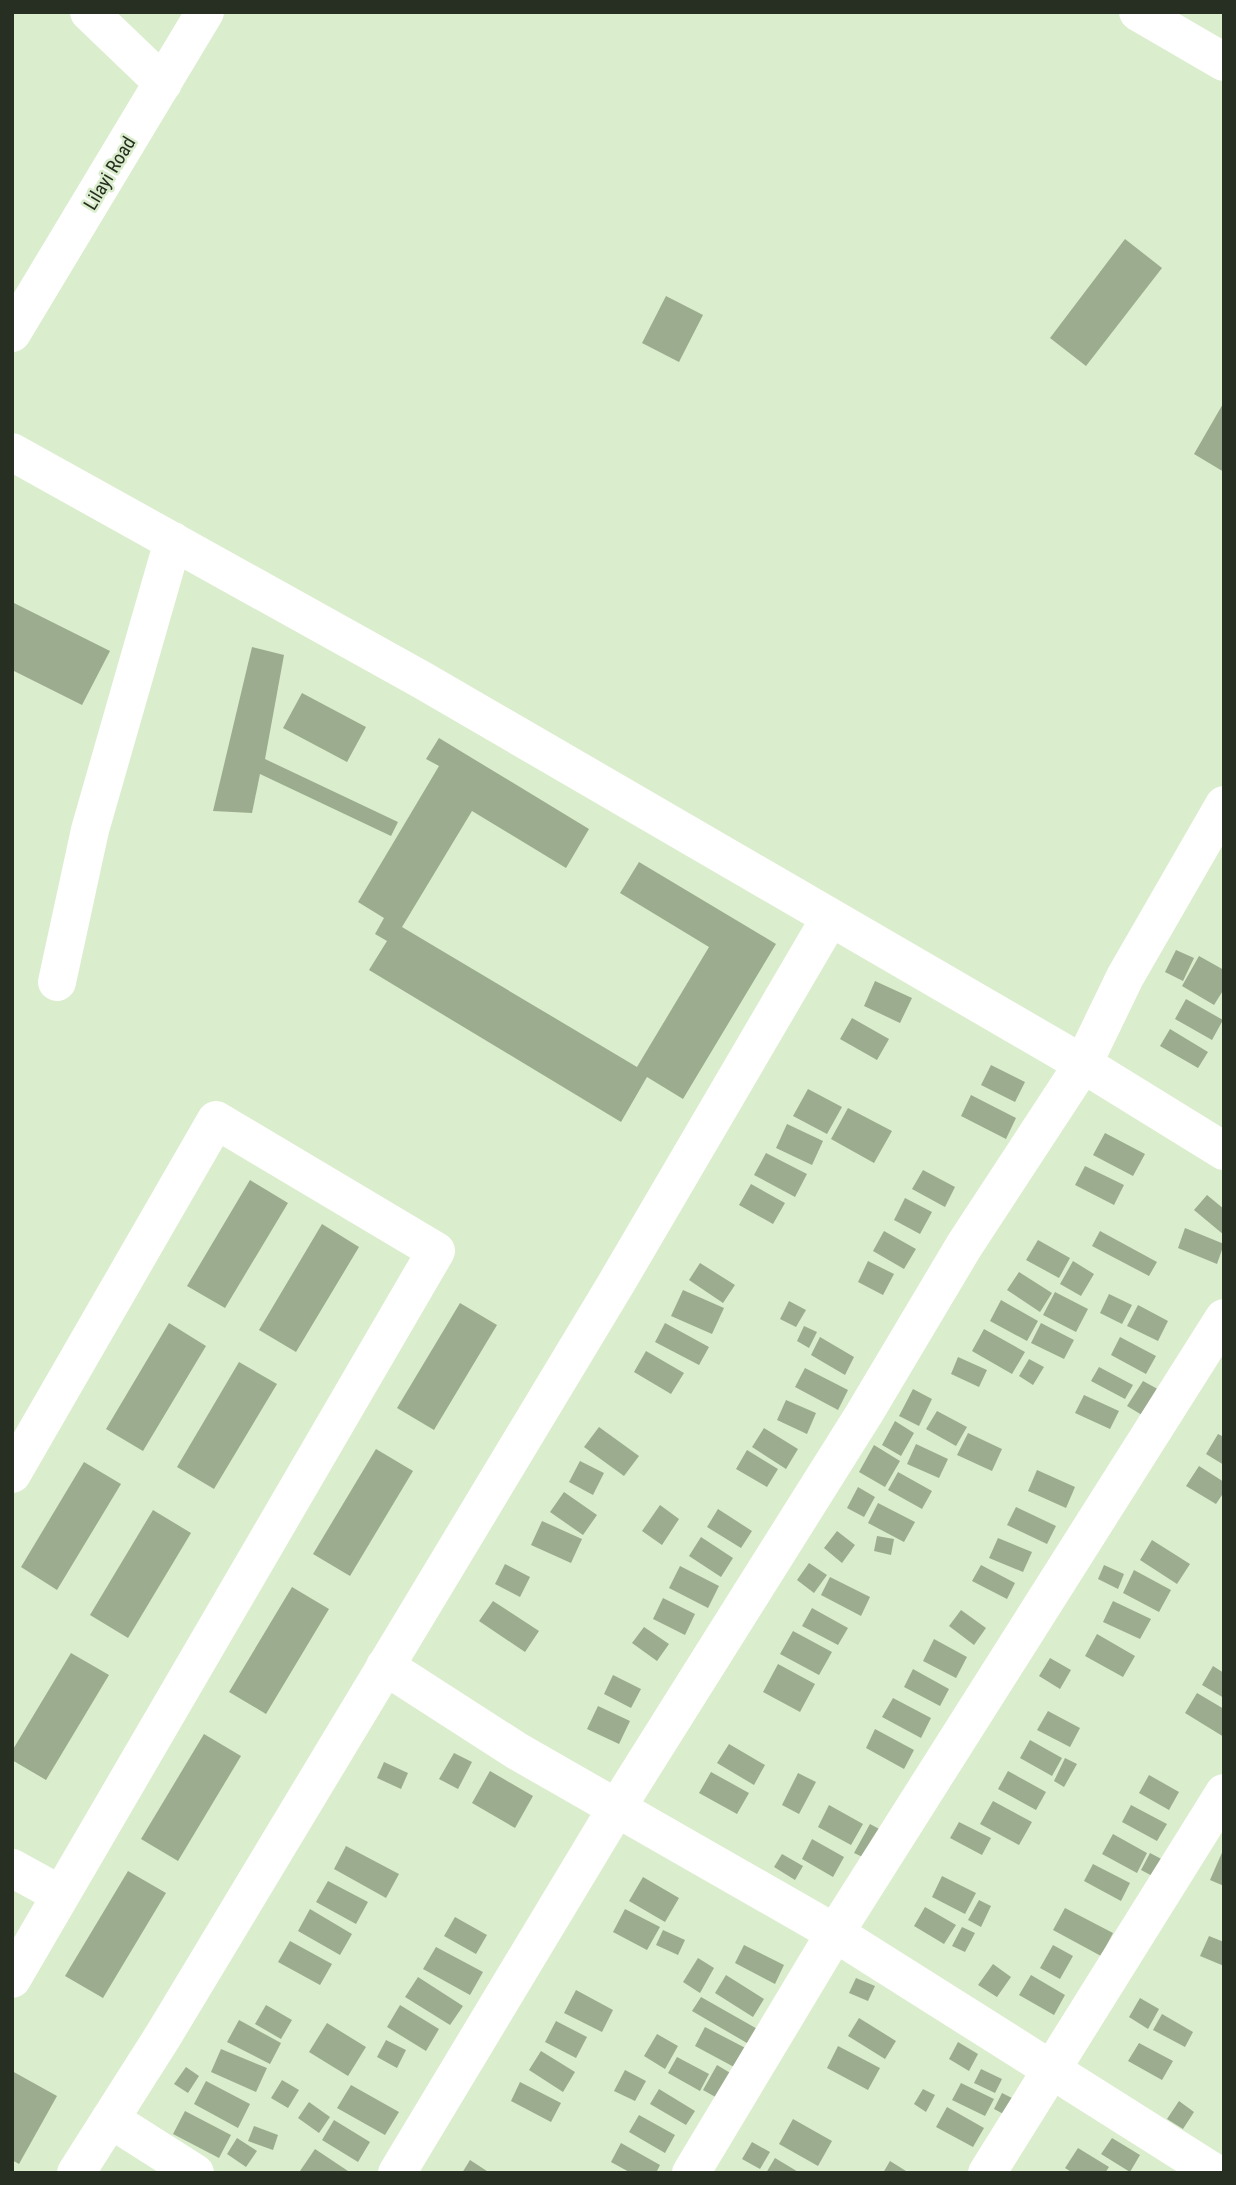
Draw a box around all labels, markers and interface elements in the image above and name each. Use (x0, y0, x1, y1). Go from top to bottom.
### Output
street label: Lilayi Road (79, 132, 140, 214)

